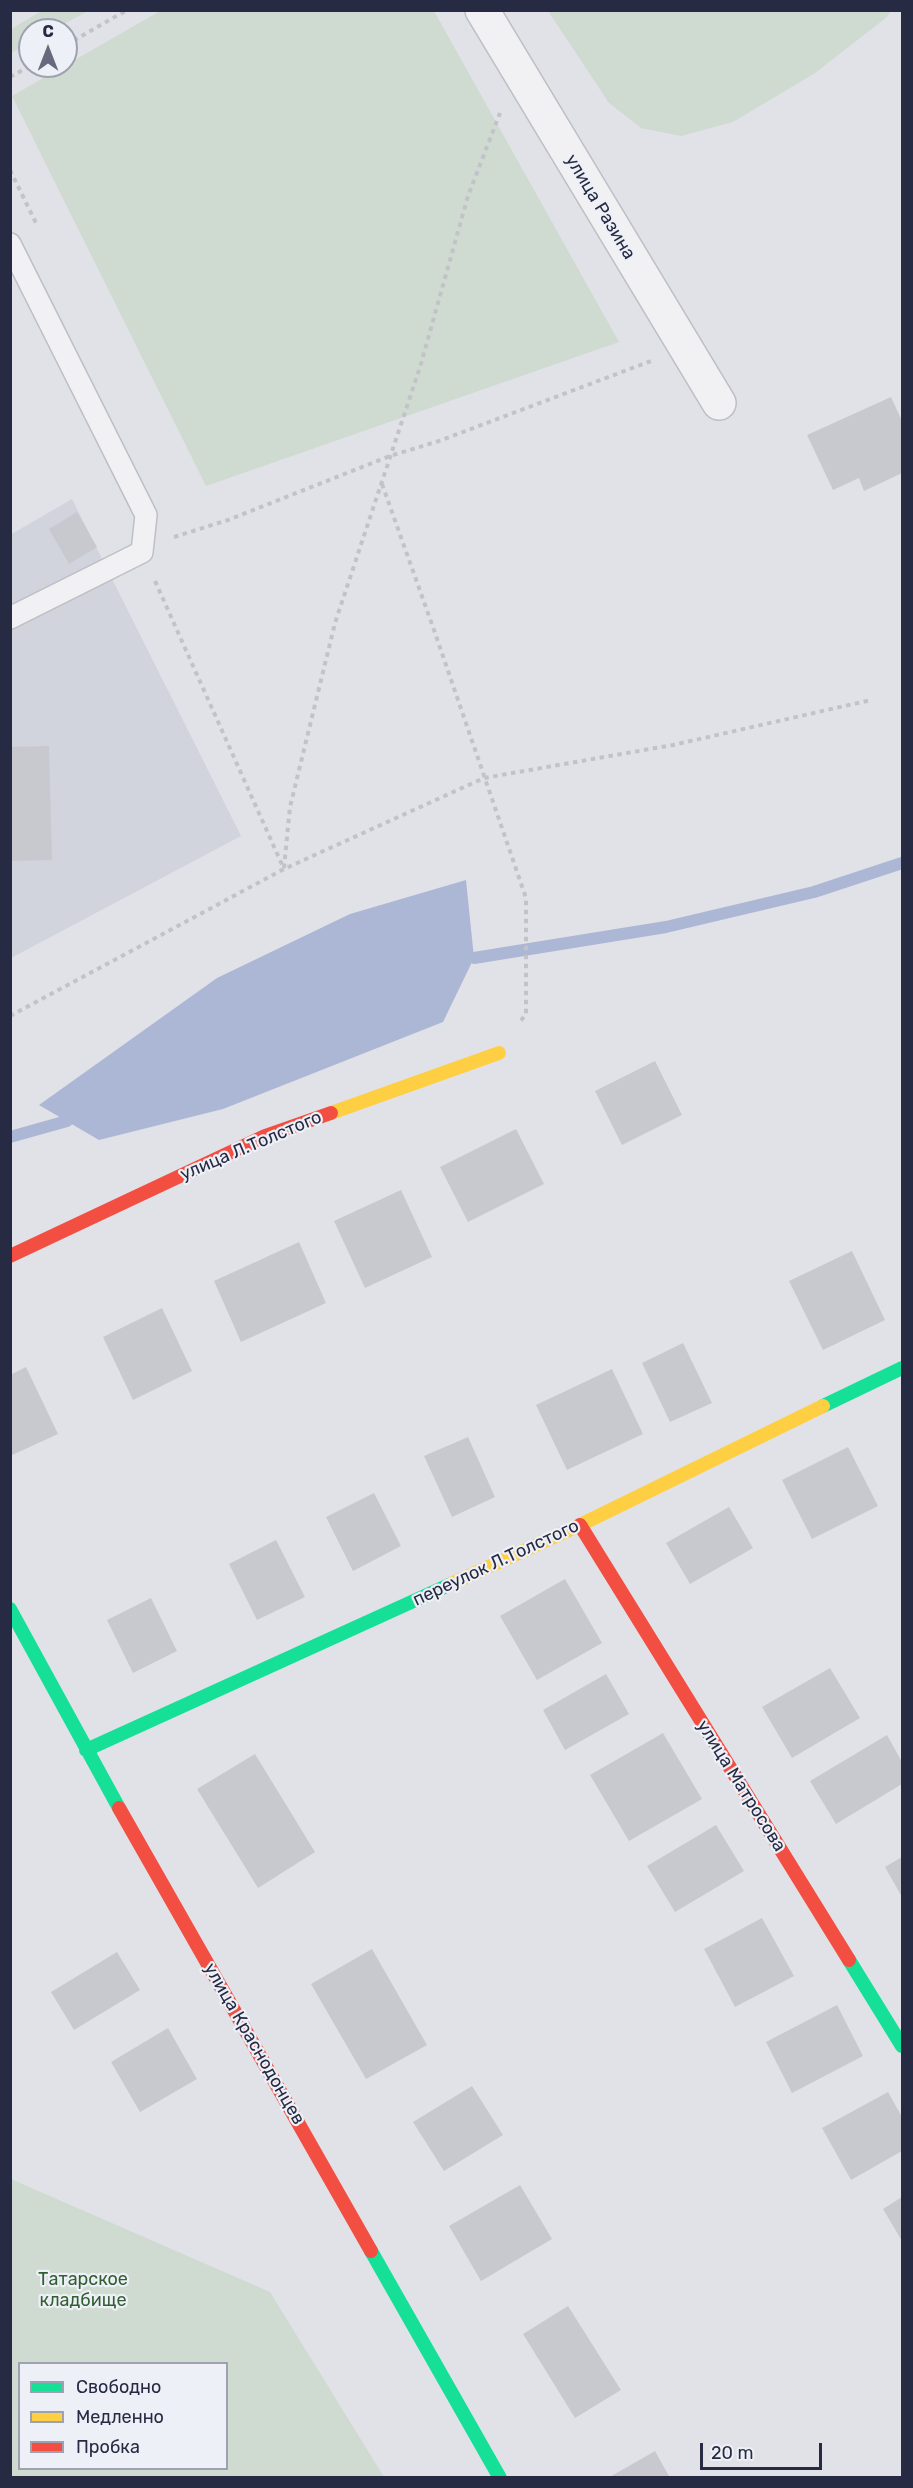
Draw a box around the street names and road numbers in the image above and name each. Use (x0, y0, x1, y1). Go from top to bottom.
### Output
street label: улица Разина (560, 151, 640, 263)
street label: улица Л.Толстого (177, 1106, 325, 1186)
street label: переулок Л.Толстого (410, 1515, 582, 1611)
street label: улица Матросова (692, 1716, 790, 1856)
street label: улица Краснодонцев (199, 1959, 309, 2129)

